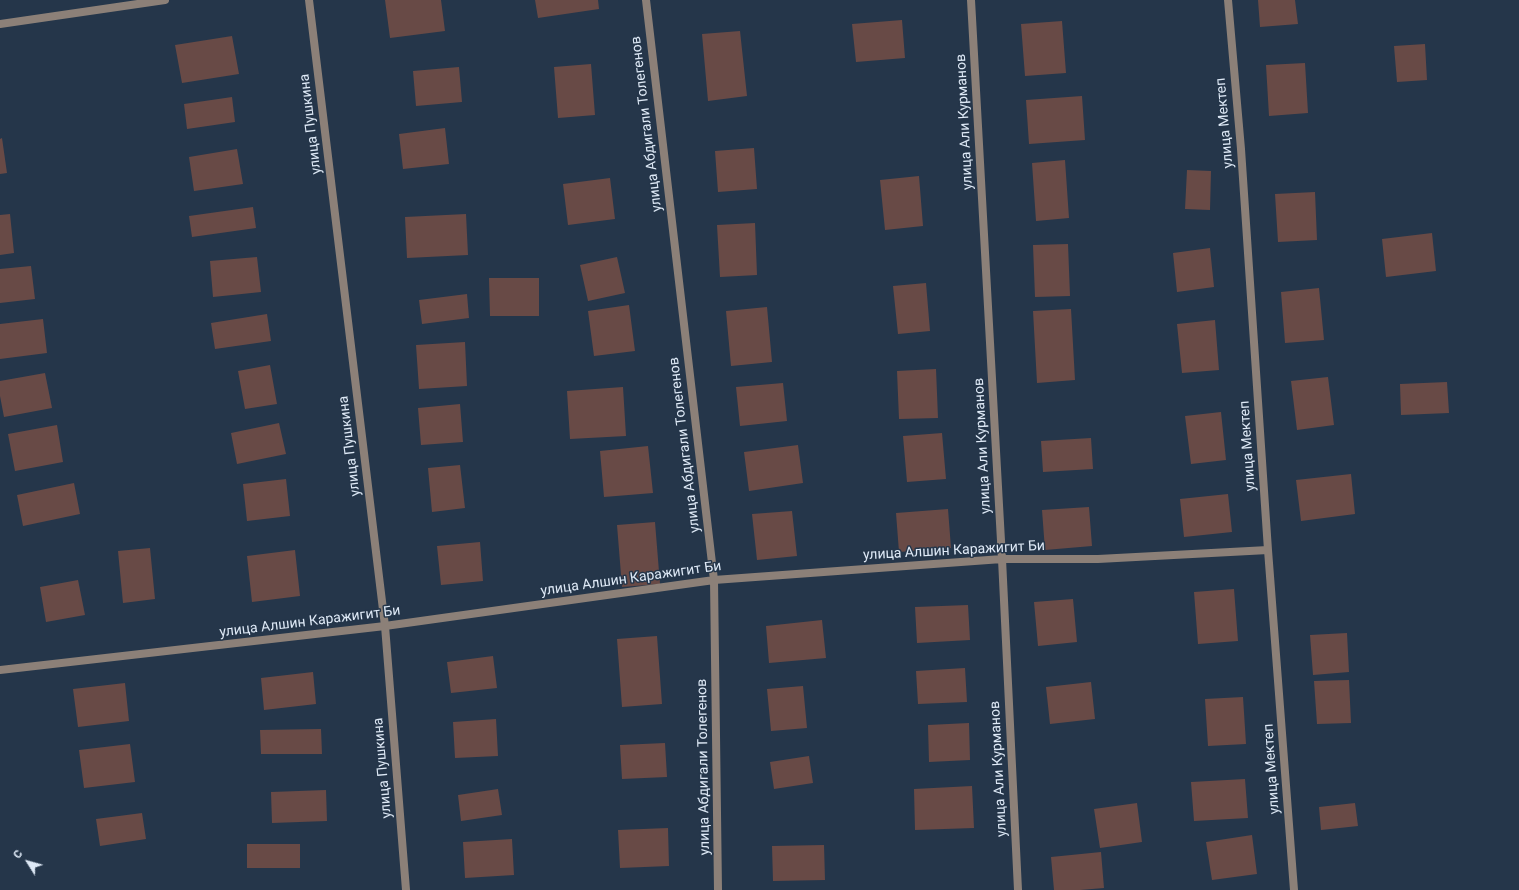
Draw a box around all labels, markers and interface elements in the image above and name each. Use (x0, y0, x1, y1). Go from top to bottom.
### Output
street label: улица Абдигали Толегенов (628, 35, 666, 213)
street label: улица Али Курманов (953, 54, 977, 190)
street label: улица Пушкина (296, 73, 326, 175)
street label: улица Мектеп (1213, 77, 1237, 169)
street label: улица Абдигали Толегенов (666, 356, 704, 534)
street label: улица Али Курманов (971, 378, 995, 514)
street label: улица Пушкина (335, 395, 365, 497)
street label: улица Мектеп (1236, 400, 1260, 492)
street label: улица Алшин Каражигит Би (863, 538, 1045, 564)
street label: улица Алшин Каражигит Би (540, 558, 722, 600)
street label: улица Алшин Каражигит Би (219, 603, 401, 641)
street label: улица Абдигали Толегенов (694, 679, 714, 855)
street label: улица Али Курманов (987, 701, 1011, 837)
street label: улица Пушкина (370, 717, 396, 819)
street label: улица Мектеп (1260, 723, 1284, 815)
north arrow (8, 842, 48, 882)
text: С (11, 848, 25, 861)

